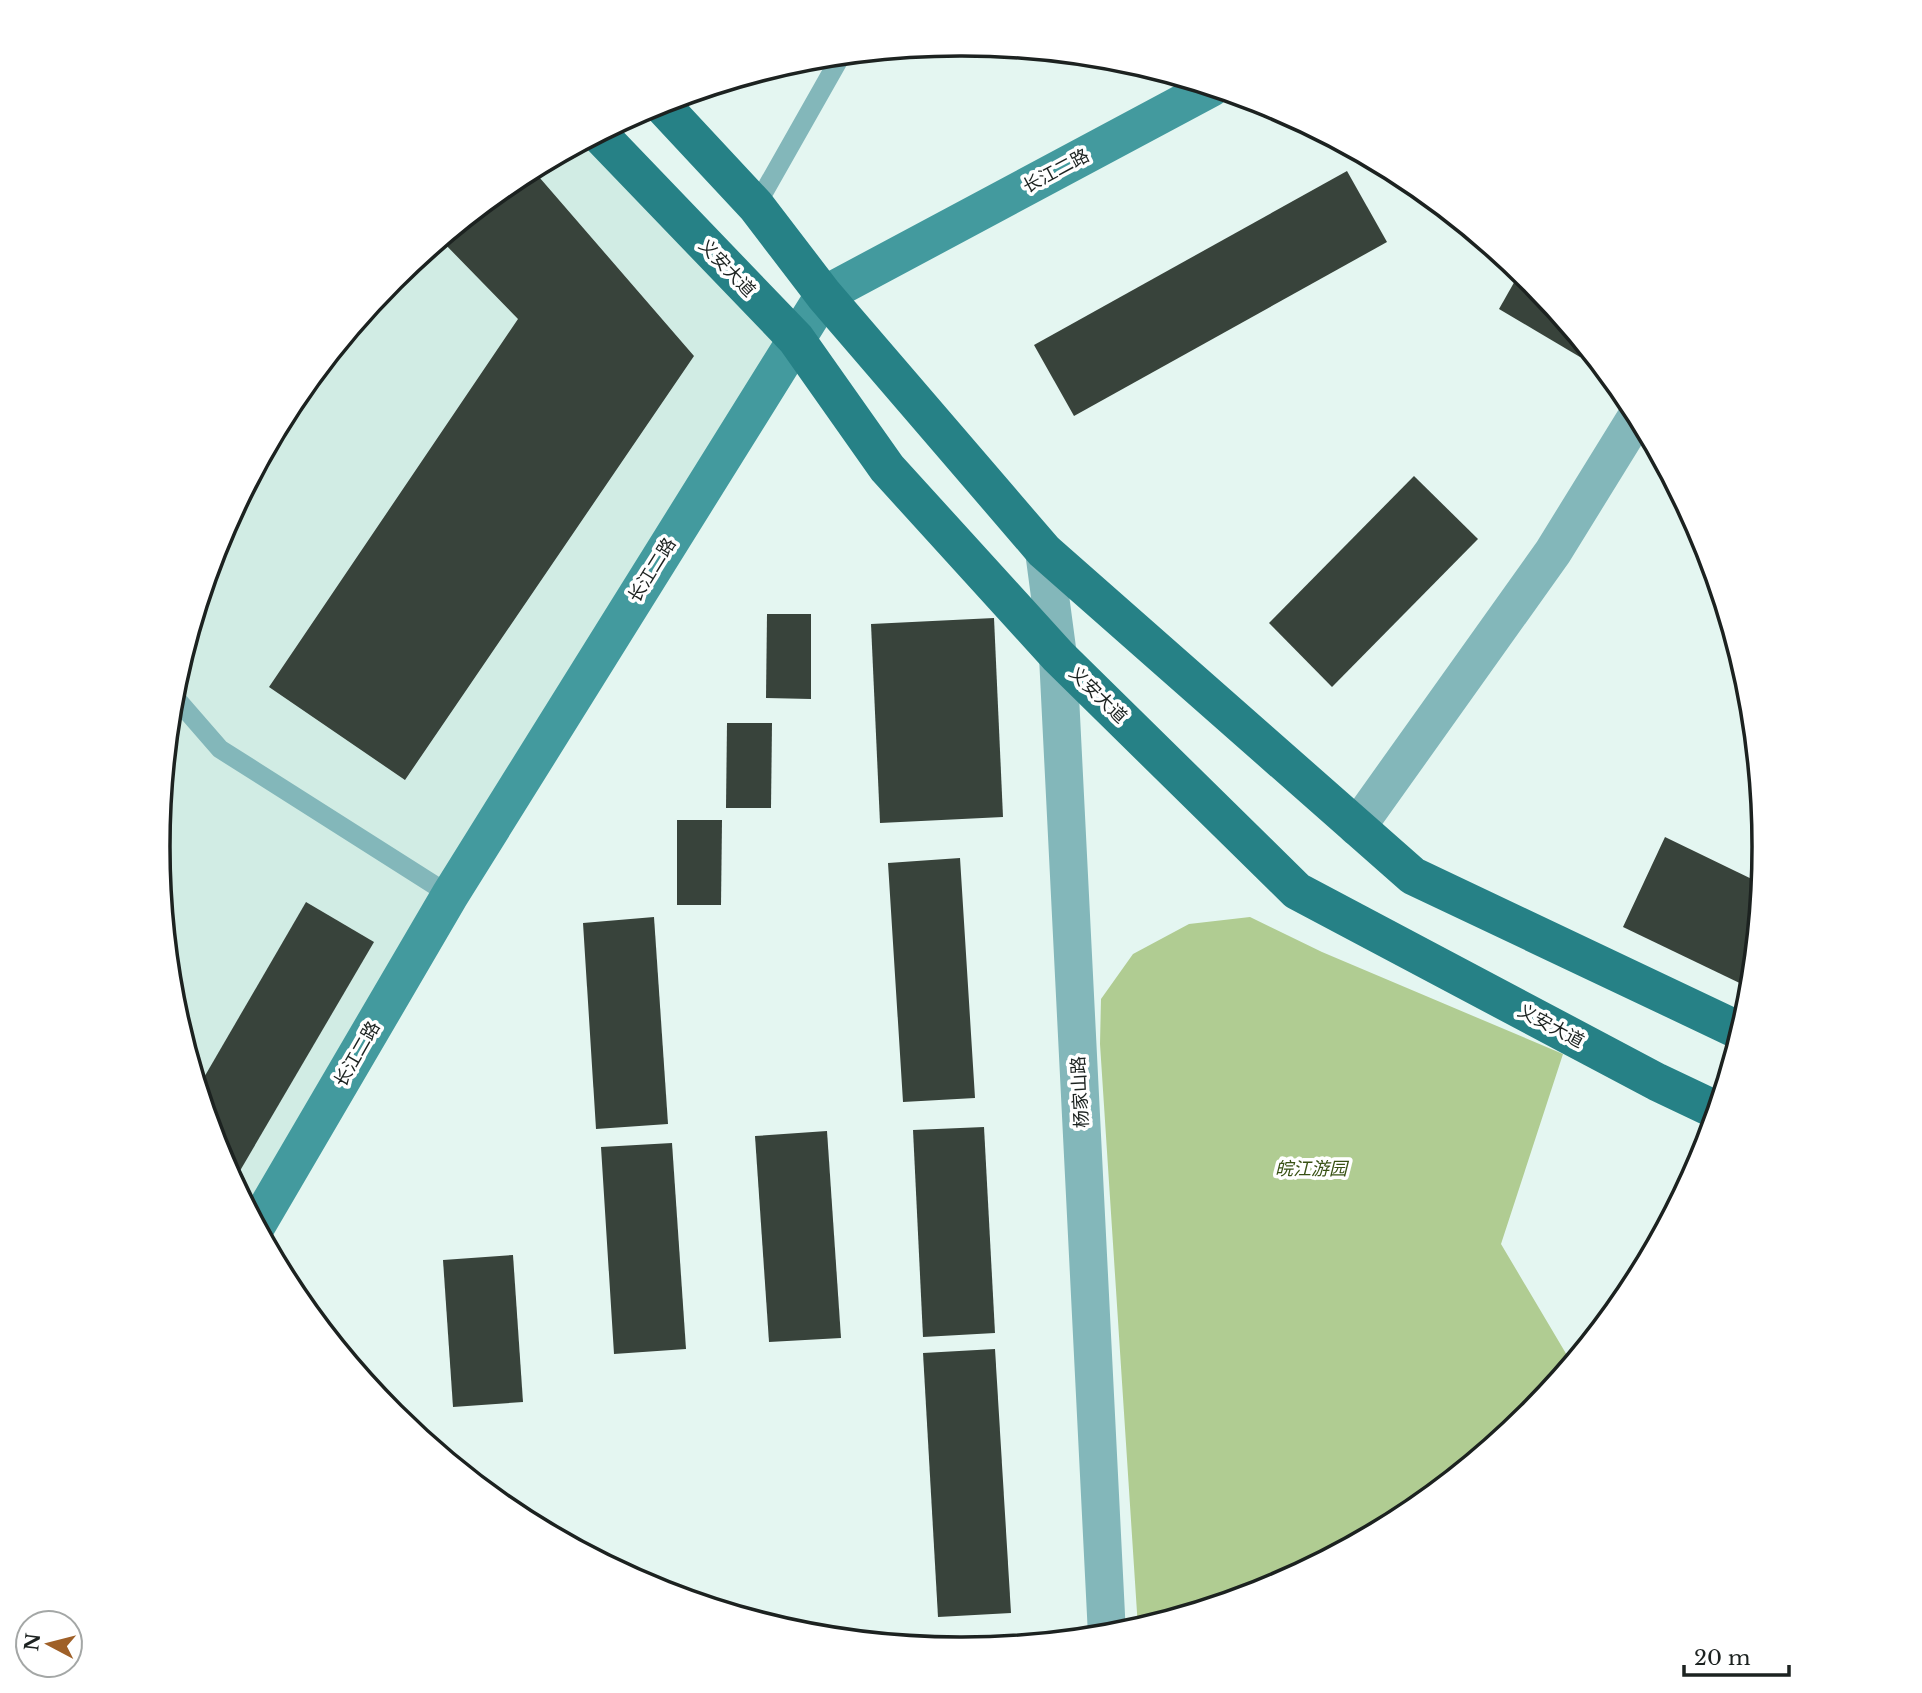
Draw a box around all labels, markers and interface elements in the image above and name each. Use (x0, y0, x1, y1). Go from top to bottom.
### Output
street label: 长江二路 (1019, 144, 1093, 198)
street label: 义安大道 (694, 234, 760, 302)
street label: 长江二路 (624, 534, 680, 606)
street label: 义安大道 (1064, 662, 1132, 728)
street label: 义安大道 (1514, 999, 1588, 1053)
street label: 长江二路 (329, 1017, 385, 1091)
street label: 杨家山路 (1067, 1055, 1093, 1129)
park label: 皖江游园 (1275, 1158, 1350, 1180)
north arrow (14, 1609, 84, 1679)
text: N (20, 1632, 45, 1652)
scale bar (1684, 1634, 1789, 1678)
text: 20 m (1694, 1645, 1751, 1671)

